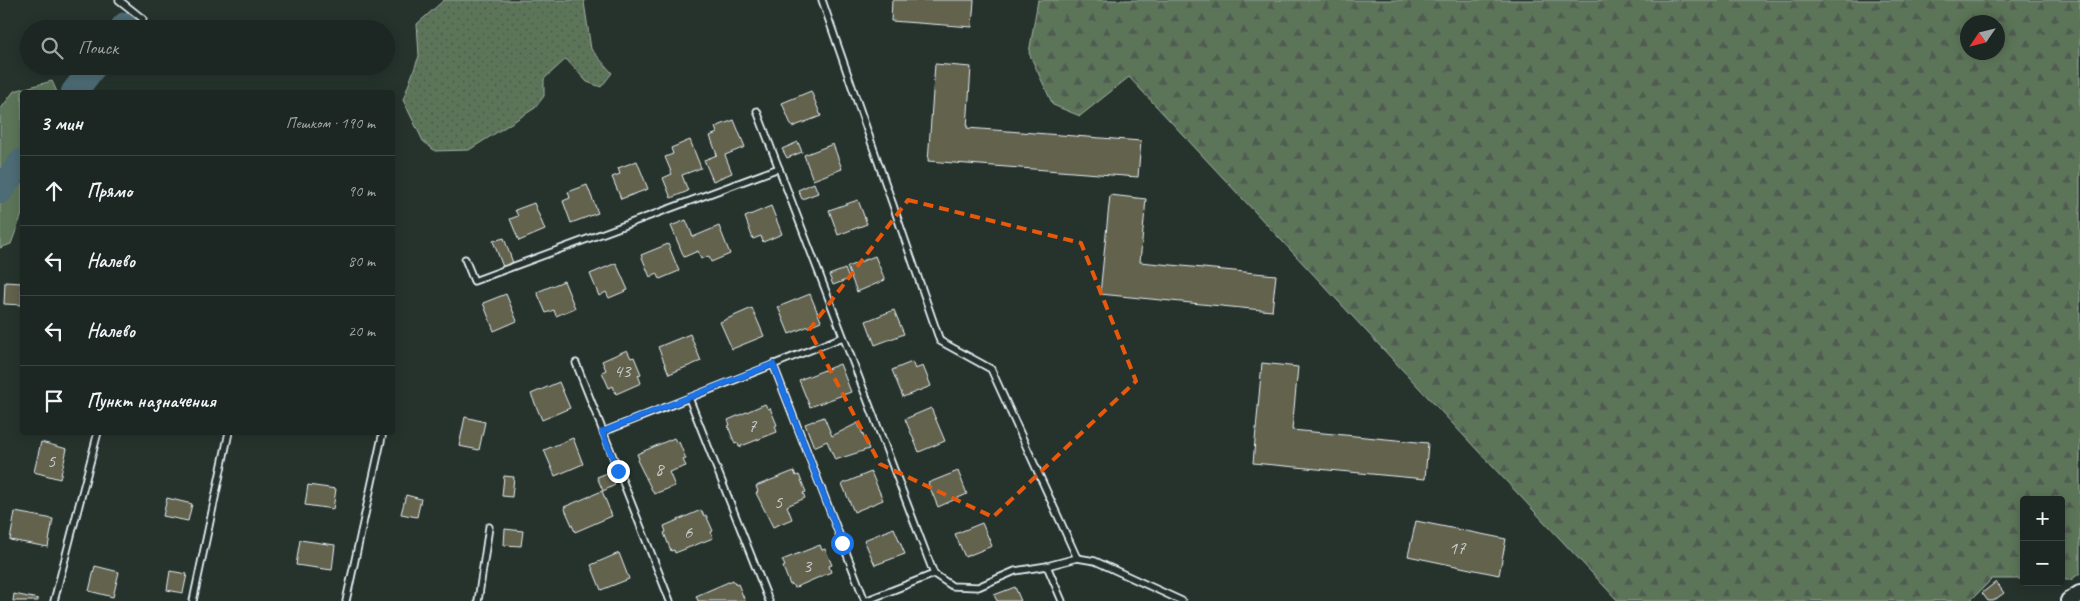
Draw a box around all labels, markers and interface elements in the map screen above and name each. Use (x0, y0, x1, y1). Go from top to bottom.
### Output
north arrow (1960, 15, 2005, 60)
search box (20, 20, 395, 75)
icon: search (38, 34, 66, 62)
text: Поиск (78, 36, 118, 60)
text: 3 мин (40, 110, 83, 136)
text: Пешком · 190 m (286, 113, 375, 133)
icon: ahead (40, 177, 68, 205)
text: Прямо (87, 179, 132, 203)
text: 90 m (348, 181, 375, 201)
icon: left (40, 247, 68, 275)
text: Налево (87, 249, 135, 273)
text: 80 m (348, 251, 375, 271)
icon: left (40, 317, 68, 345)
text: Налево (87, 319, 135, 343)
text: 20 m (348, 321, 375, 341)
house number: 43 (613, 359, 632, 383)
icon: arrive (40, 387, 68, 415)
text: Пункт назначения (87, 389, 216, 413)
house number: 7 (748, 414, 758, 438)
house number: 5 (47, 449, 57, 473)
house number: 8 (655, 457, 666, 481)
route end (607, 460, 630, 483)
house number: 5 (774, 490, 784, 514)
map controls (2020, 496, 2065, 586)
button: + (2020, 496, 2065, 541)
house number: 6 (684, 520, 694, 544)
route start (831, 532, 854, 555)
house number: 17 (1448, 536, 1467, 560)
button: − (2020, 541, 2065, 586)
house number: 3 (803, 554, 813, 578)

